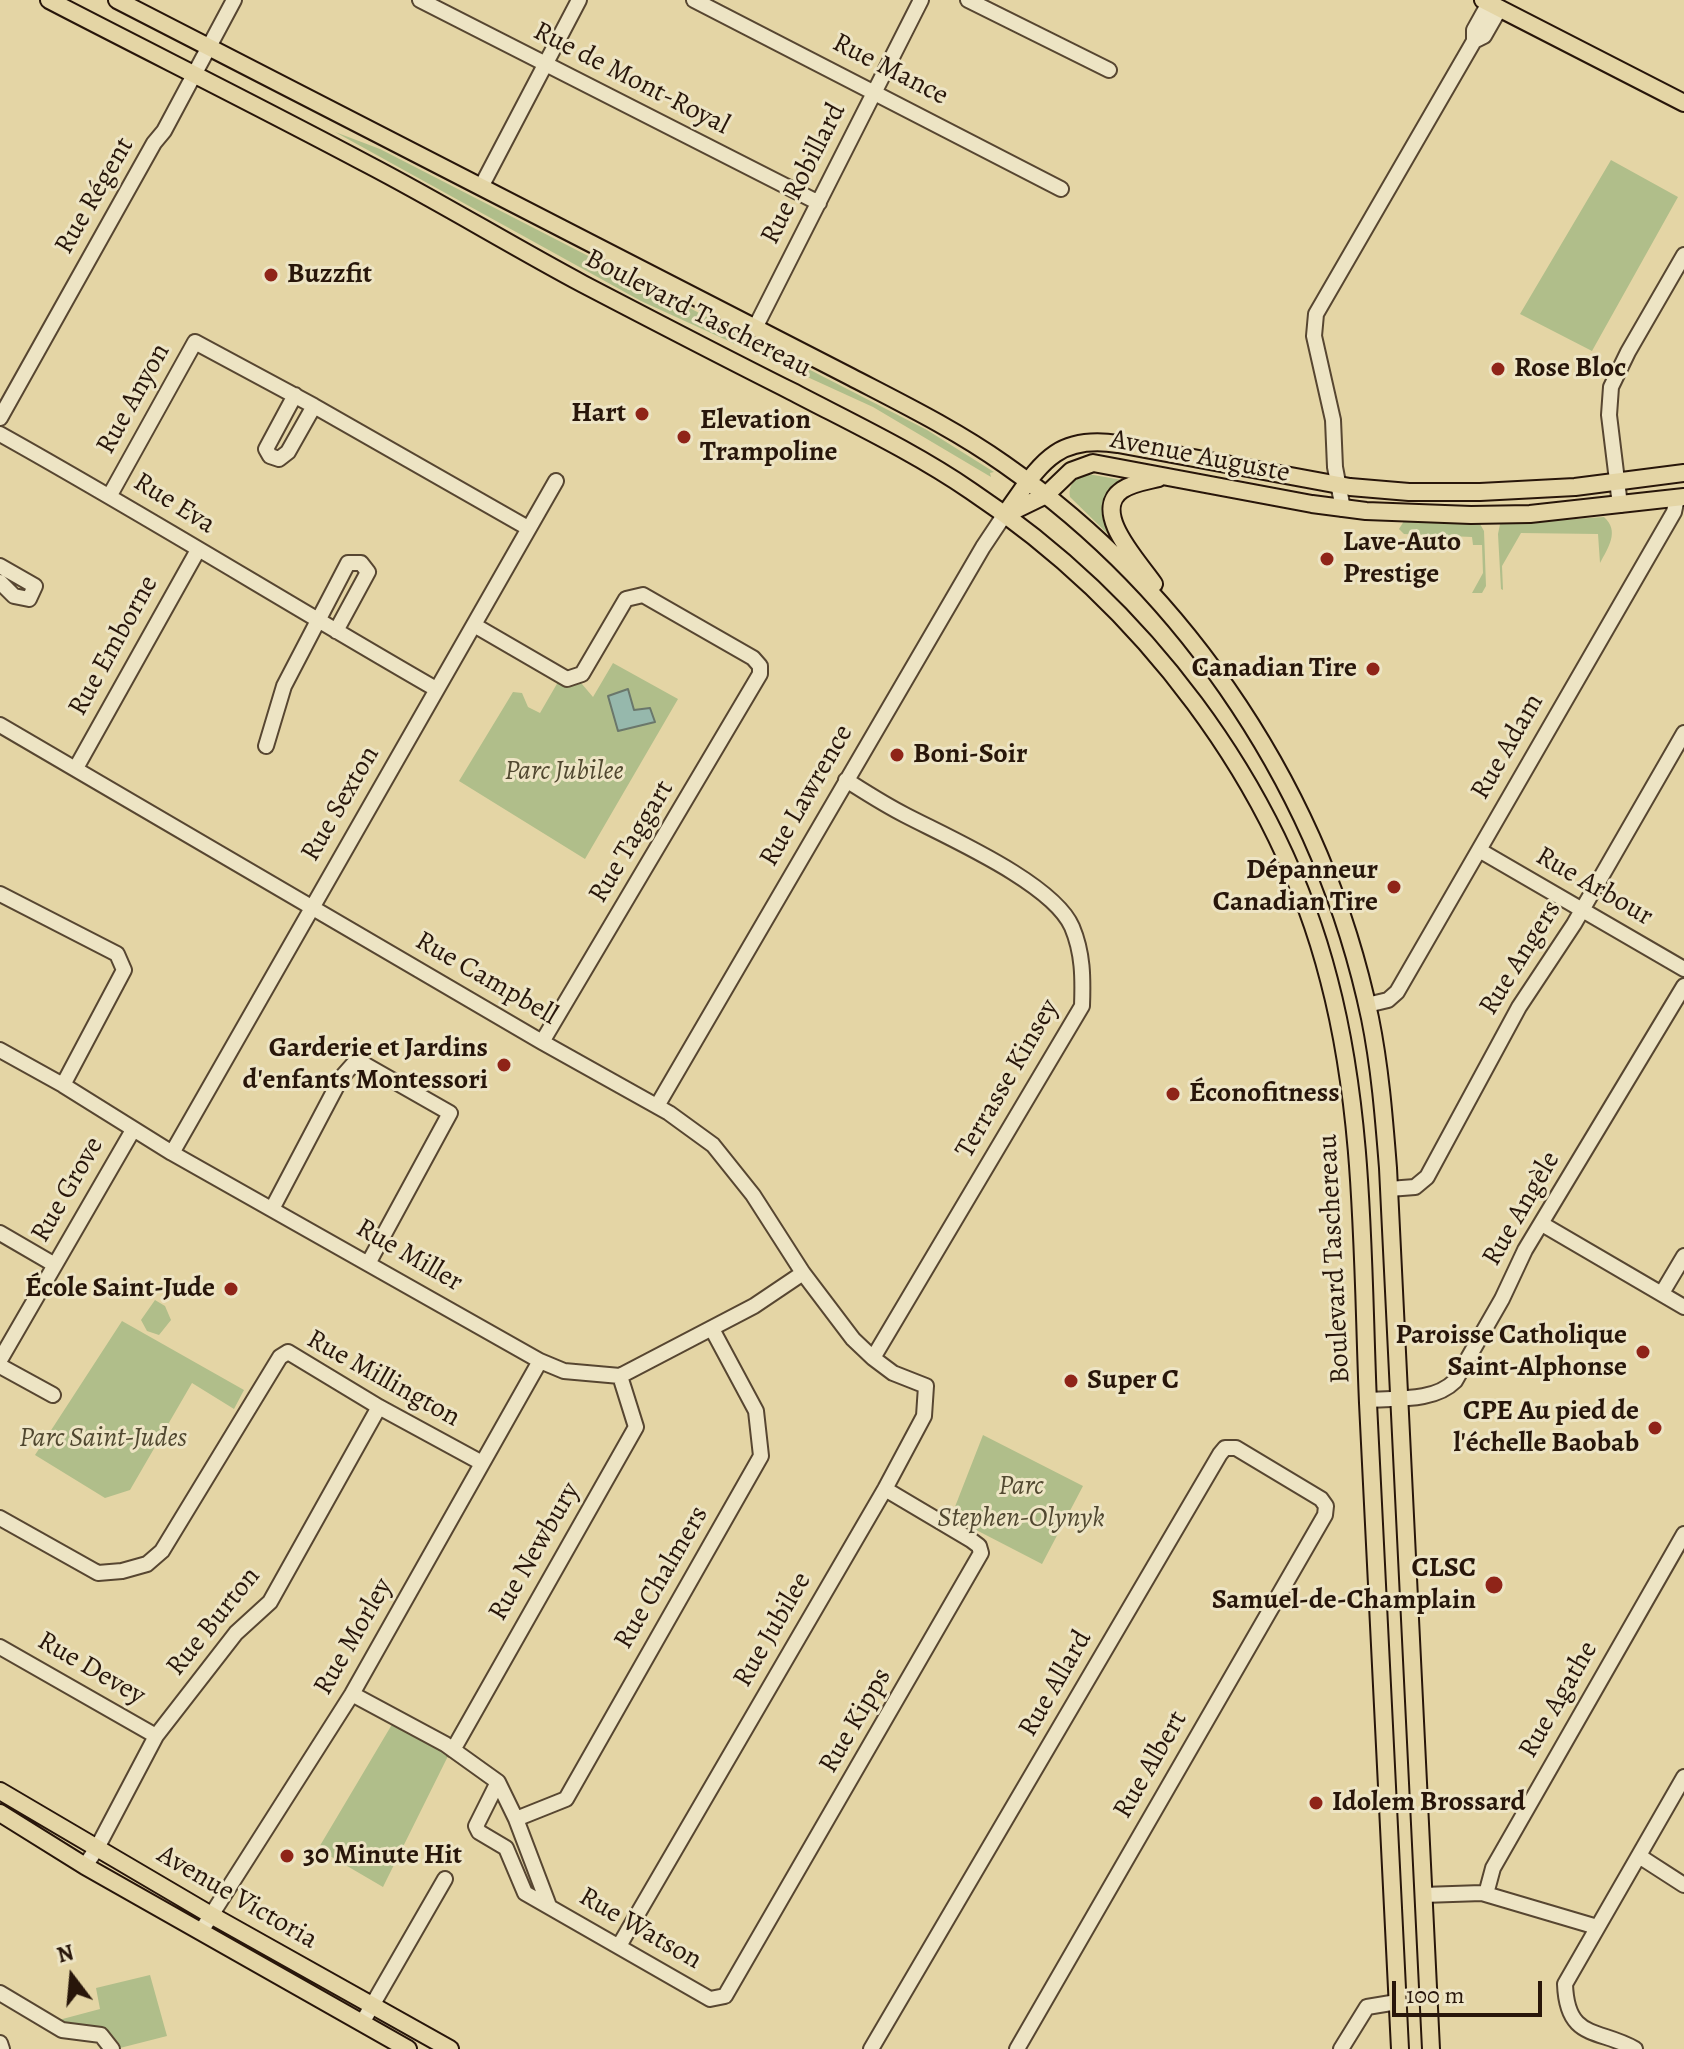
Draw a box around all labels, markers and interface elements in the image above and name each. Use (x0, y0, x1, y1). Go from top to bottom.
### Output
street label: Rue de Mont-Royal (527, 15, 735, 143)
street label: Rue Mance (827, 27, 953, 113)
street label: Rue Robillard (754, 98, 854, 250)
street label: Rue Régent (48, 132, 142, 260)
street label: Boulevard Taschereau (579, 242, 817, 386)
place label: Buzzfit (287, 258, 372, 292)
marker: Buzzfit (262, 266, 280, 284)
street label: Rue Anyon (90, 338, 178, 460)
place label: Rose Bloc (1514, 352, 1626, 386)
marker: Rose Bloc (1489, 360, 1507, 378)
place label: Hart (571, 397, 626, 431)
place label: Elevation Trampoline (700, 404, 837, 470)
marker: Hart (633, 405, 651, 423)
street label: Avenue Auguste (1107, 423, 1293, 491)
marker: Elevation Trampoline (675, 428, 693, 446)
street label: Rue Eva (127, 466, 221, 542)
place label: Lave-Auto Prestige (1343, 526, 1461, 592)
marker: Lave-Auto Prestige (1318, 550, 1336, 568)
street label: Rue Emborne (62, 570, 166, 722)
place label: Canadian Tire (1192, 652, 1357, 686)
marker: Canadian Tire (1364, 660, 1382, 678)
street label: Rue Adam (1464, 688, 1552, 806)
street label: Rue Lawrence (753, 719, 861, 873)
place label: Boni-Soir (913, 738, 1027, 772)
street label: Rue Sexton (295, 740, 387, 868)
marker: Boni-Soir (888, 746, 906, 764)
park label: Parc Jubilee (505, 755, 623, 789)
street label: Rue Taggart (582, 775, 682, 909)
street label: Rue Arbour (1529, 840, 1659, 934)
place label: Dépanneur Canadian Tire (1213, 854, 1378, 920)
marker: Dépanneur Canadian Tire (1385, 878, 1403, 896)
street label: Rue Angers (1473, 894, 1569, 1022)
street label: Rue Campbell (409, 925, 563, 1033)
street label: Terrasse Kinsey (949, 993, 1067, 1165)
place label: Garderie et Jardins d'enfants Montessori (243, 1032, 488, 1098)
marker: Garderie et Jardins d'enfants Montessori (495, 1056, 513, 1074)
place label: Éconofitness (1189, 1077, 1340, 1111)
marker: Éconofitness (1164, 1085, 1182, 1103)
street label: Rue Grove (24, 1131, 112, 1249)
street label: Boulevard Taschereau (1312, 1133, 1358, 1385)
street label: Rue Angèle (1476, 1146, 1568, 1272)
street label: Rue Miller (350, 1212, 468, 1300)
place label: École Saint-Jude (25, 1272, 215, 1306)
marker: École Saint-Jude (222, 1280, 240, 1298)
place label: Paroisse Catholique Saint-Alphonse (1395, 1319, 1627, 1385)
street label: Rue Millington (300, 1323, 466, 1435)
marker: Paroisse Catholique Saint-Alphonse (1634, 1343, 1652, 1361)
place label: Super C (1087, 1364, 1179, 1398)
marker: Super C (1062, 1372, 1080, 1390)
place label: CPE Au pied de l'échelle Baobab (1454, 1395, 1639, 1461)
marker: CPE Au pied de l'échelle Baobab (1646, 1419, 1664, 1437)
park label: Parc Saint-Judes (19, 1422, 187, 1456)
park label: Parc Stephen-Olynyk (937, 1470, 1105, 1536)
street label: Rue Newbury (482, 1477, 588, 1627)
street label: Rue Chalmers (608, 1500, 716, 1656)
place label: CLSC Samuel-de-Champlain (1212, 1552, 1476, 1618)
street label: Rue Burton (160, 1561, 268, 1683)
street label: Rue Jubilee (727, 1567, 819, 1693)
street label: Rue Morley (307, 1573, 401, 1701)
marker: CLSC Samuel-de-Champlain (1483, 1574, 1505, 1596)
street label: Rue Devey (31, 1625, 151, 1713)
street label: Rue Allard (1012, 1625, 1100, 1743)
street label: Rue Agathe (1512, 1636, 1606, 1764)
street label: Rue Kipps (812, 1662, 900, 1780)
street label: Rue Albert (1107, 1705, 1195, 1825)
place label: Idolem Brossard (1332, 1786, 1525, 1820)
marker: Idolem Brossard (1307, 1794, 1325, 1812)
street label: Avenue Victoria (151, 1839, 323, 1957)
place label: 30 Minute Hit (303, 1839, 462, 1873)
marker: 30 Minute Hit (278, 1847, 296, 1865)
street label: Rue Watson (573, 1880, 707, 1978)
north arrow (32, 1937, 112, 2017)
text: N (54, 1937, 77, 1971)
scale bar (1396, 1965, 1546, 2015)
text: 100 m (1406, 1979, 1465, 2011)

